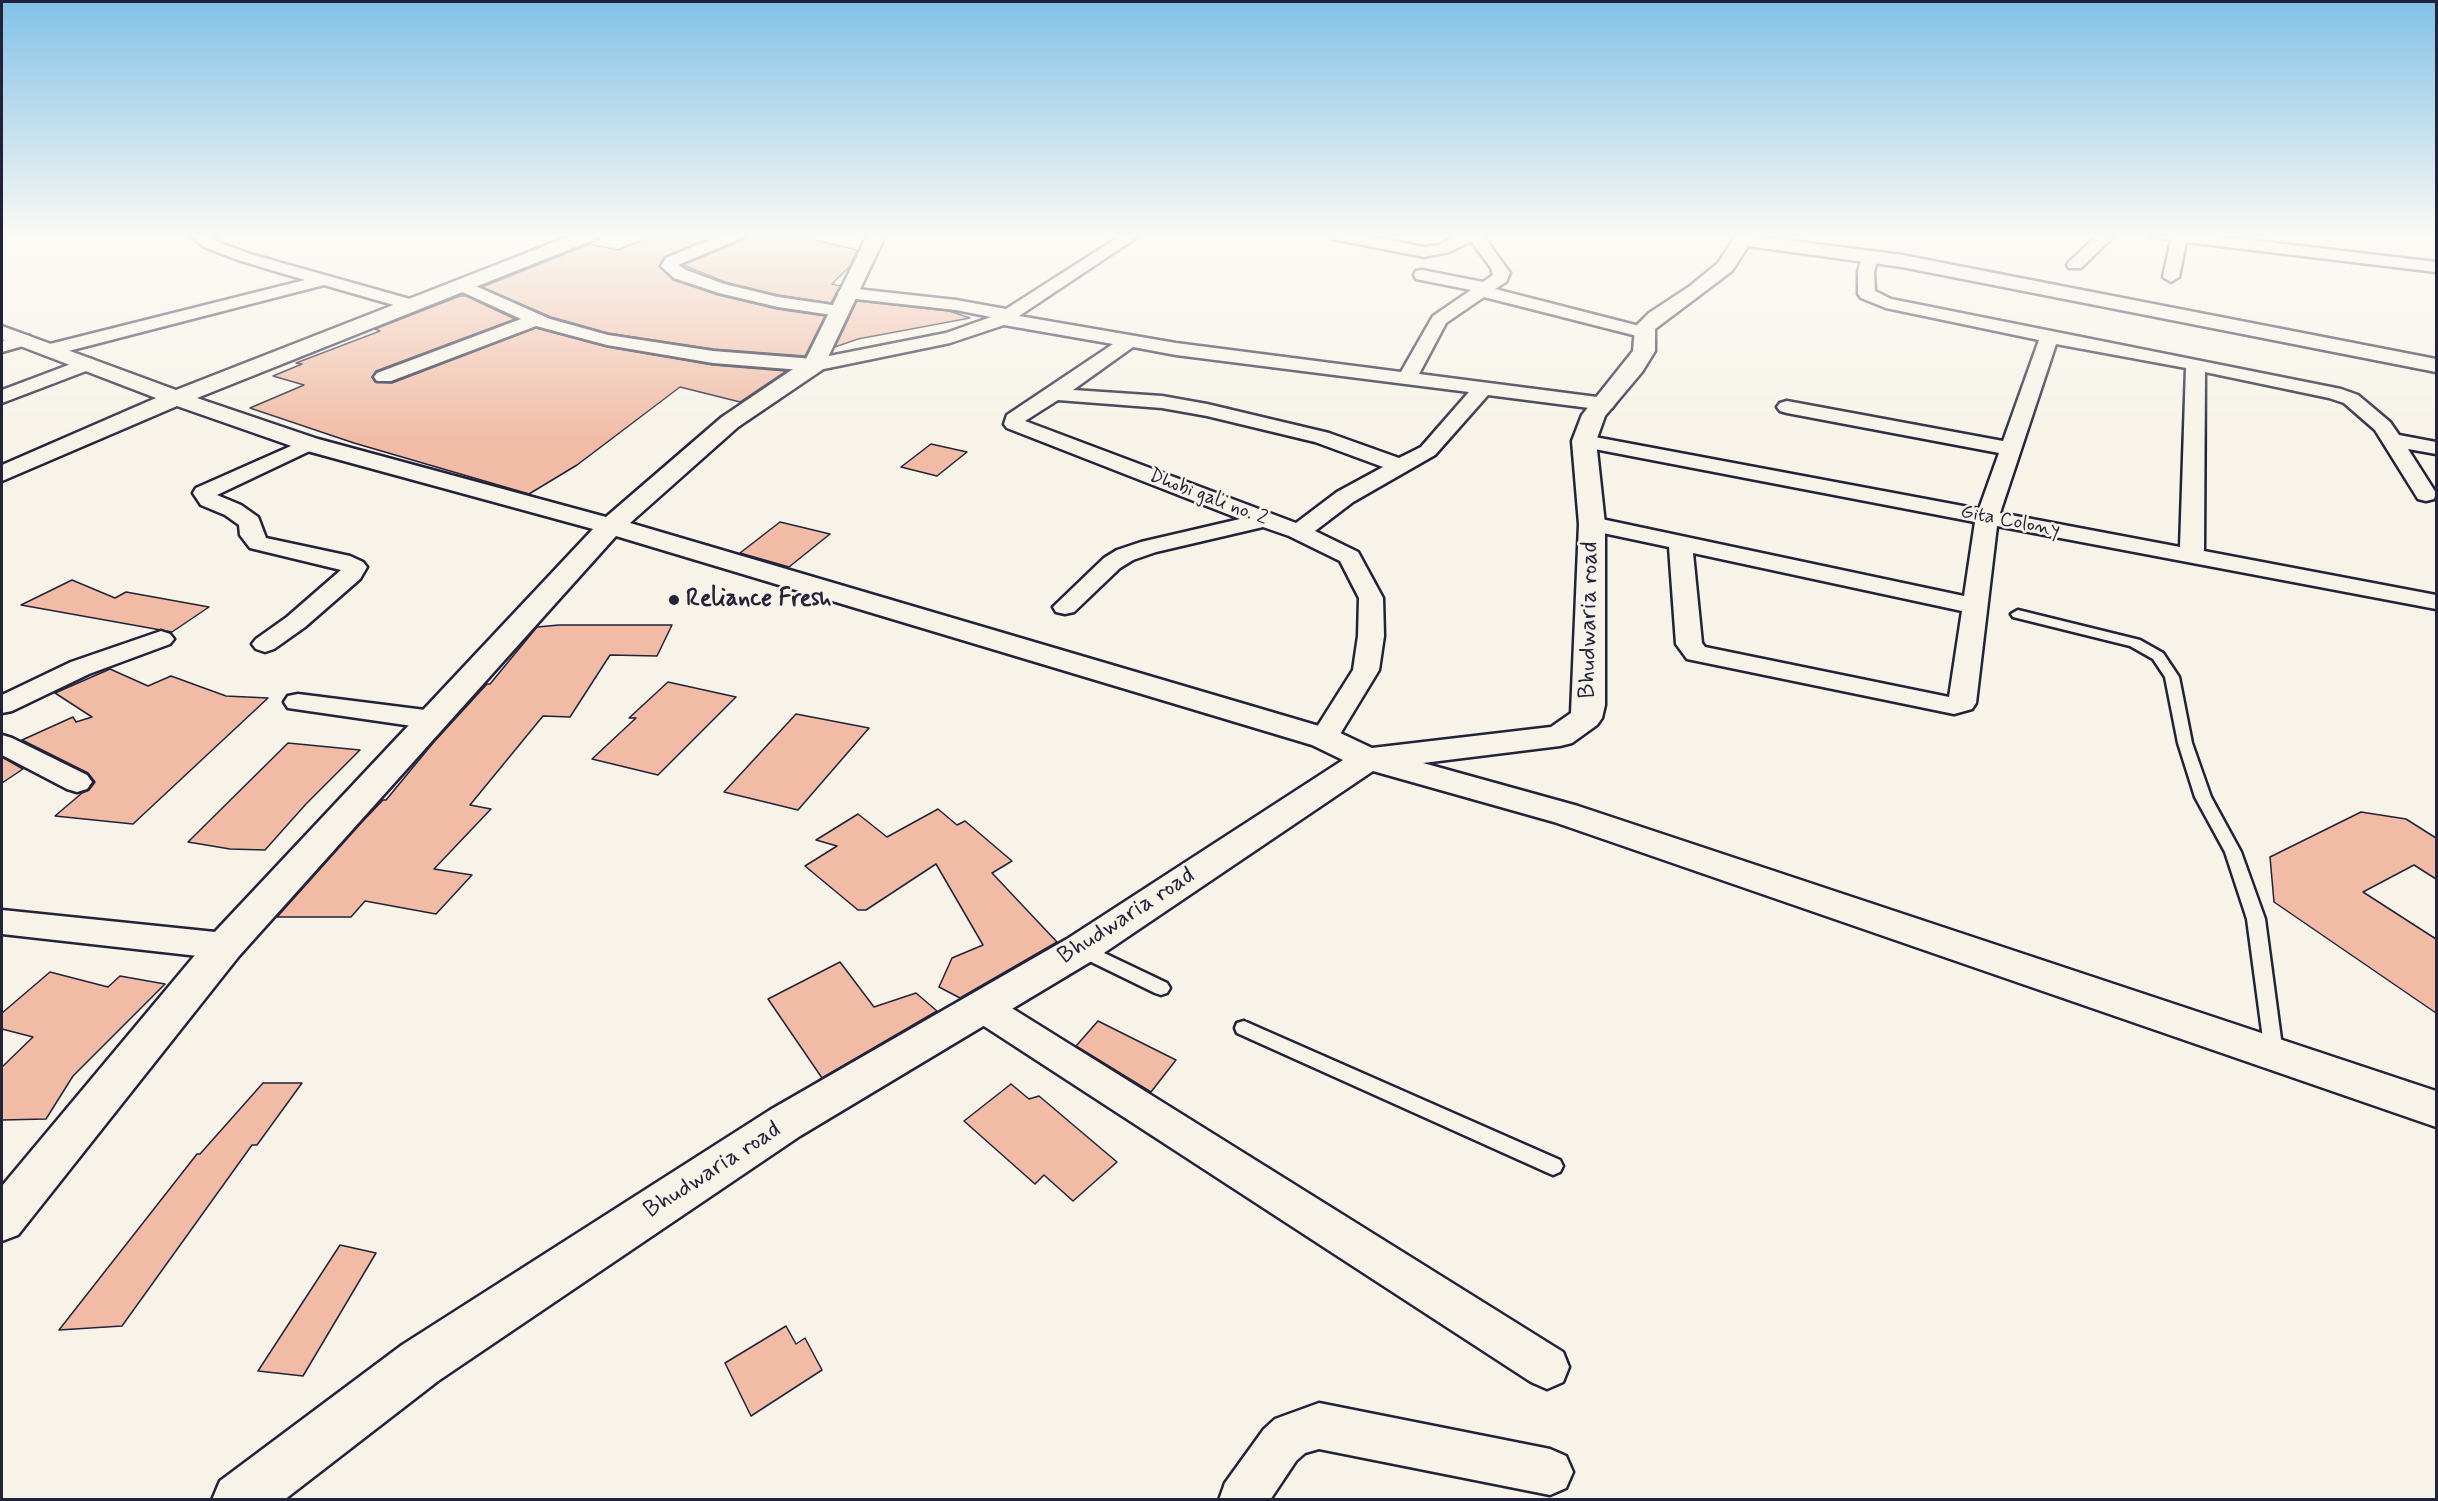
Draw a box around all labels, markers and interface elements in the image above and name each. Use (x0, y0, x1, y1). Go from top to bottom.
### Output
street label: Dhobi gali no. 2 (1145, 464, 1271, 532)
street label: Gita Colony (1958, 501, 2062, 543)
street label: Bhudwaria road (1574, 541, 1606, 699)
place label: Reliance Fresh (686, 586, 832, 614)
marker: Reliance Fresh (667, 593, 681, 607)
street label: Bhudwaria road (1053, 862, 1201, 972)
street label: Bhudwaria road (639, 1116, 787, 1226)

